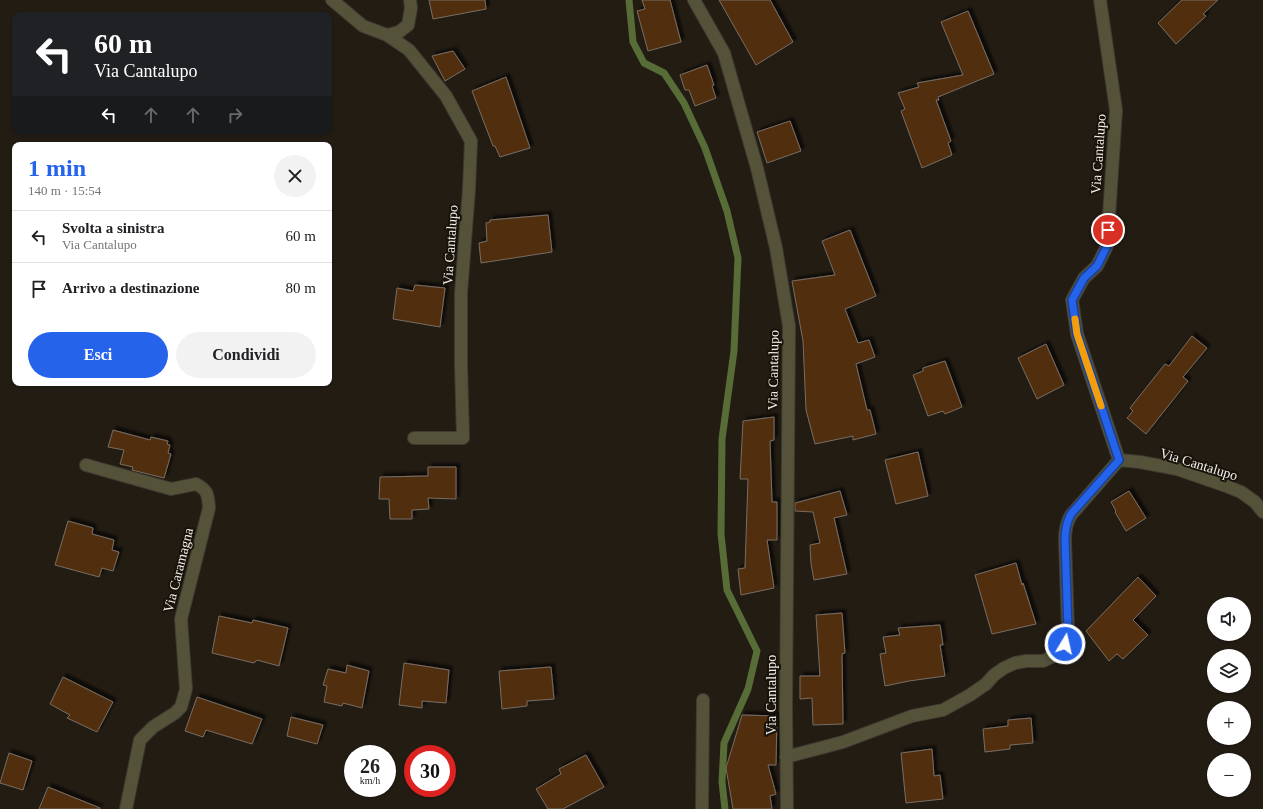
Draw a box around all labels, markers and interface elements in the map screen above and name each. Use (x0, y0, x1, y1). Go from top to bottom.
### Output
icon: left (28, 28, 80, 80)
text: 60 m (94, 28, 152, 59)
text: Via Cantalupo (94, 61, 197, 81)
icon: left (98, 104, 120, 126)
icon: ahead (140, 104, 162, 126)
icon: ahead (182, 104, 204, 126)
icon: right (224, 104, 246, 126)
street label: Via Cantalupo (1088, 113, 1109, 195)
text: 1 min (28, 155, 86, 181)
button: close (274, 155, 316, 197)
text: 140 m · 15:54 (28, 183, 101, 198)
street label: Via Cantalupo (440, 204, 461, 286)
pin (1091, 213, 1125, 247)
icon: arrive (1097, 219, 1119, 241)
text: Svolta a sinistra (62, 220, 165, 236)
icon: left (28, 226, 50, 248)
text: 60 m (286, 228, 316, 244)
text: Via Cantalupo (62, 237, 137, 252)
icon: arrive (28, 278, 50, 300)
text: Arrivo a destinazione (62, 280, 199, 296)
text: 80 m (286, 280, 316, 296)
street label: Via Cantalupo (765, 330, 782, 410)
button: Esci (28, 332, 168, 378)
button: Condividi (176, 332, 316, 378)
street label: Via Cantalupo (1158, 446, 1240, 483)
street label: Via Caramagna (161, 526, 196, 614)
map controls (1207, 597, 1251, 797)
button: sound (1207, 597, 1251, 641)
position arrow (1044, 623, 1086, 665)
button: layers (1207, 649, 1251, 693)
street label: Via Cantalupo (764, 655, 779, 735)
button: + (1207, 701, 1251, 745)
speed limit sign: 30 (404, 745, 456, 797)
button: − (1207, 753, 1251, 797)
text: 26 (360, 755, 380, 777)
text: km/h (360, 775, 380, 786)

